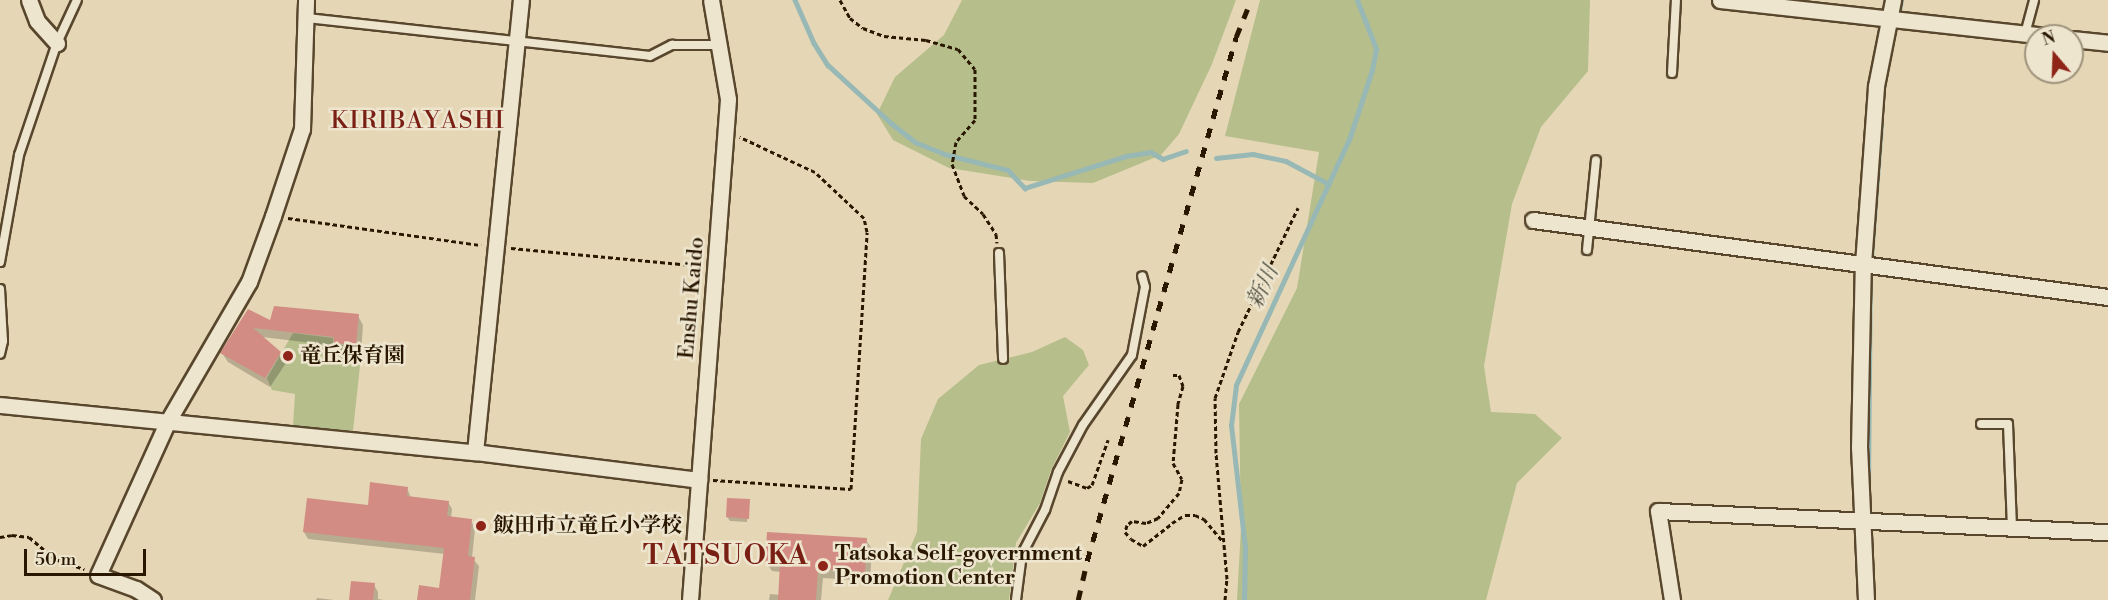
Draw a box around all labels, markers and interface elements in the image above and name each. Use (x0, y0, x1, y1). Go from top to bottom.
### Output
north arrow (2024, 24, 2084, 84)
text: N (2040, 27, 2058, 50)
district label: KIRIBAYASHI (331, 108, 505, 136)
street label: Enshu Kaido (674, 236, 710, 360)
water label: 新川 (1242, 261, 1284, 313)
place label: 竜丘保育園 (300, 343, 405, 369)
marker: 竜丘保育園 (281, 349, 295, 363)
place label: 飯田市立竜丘小学校 (493, 513, 682, 539)
marker: 飯田市立竜丘小学校 (474, 519, 488, 533)
scale bar (27, 537, 148, 575)
district label: TATSUOKA (643, 541, 809, 573)
place label: Tatsoka Self-government Promotion Center (835, 541, 1082, 591)
text: 50 m (35, 548, 76, 571)
marker: Tatsoka Self-government Promotion Center (816, 559, 830, 573)

